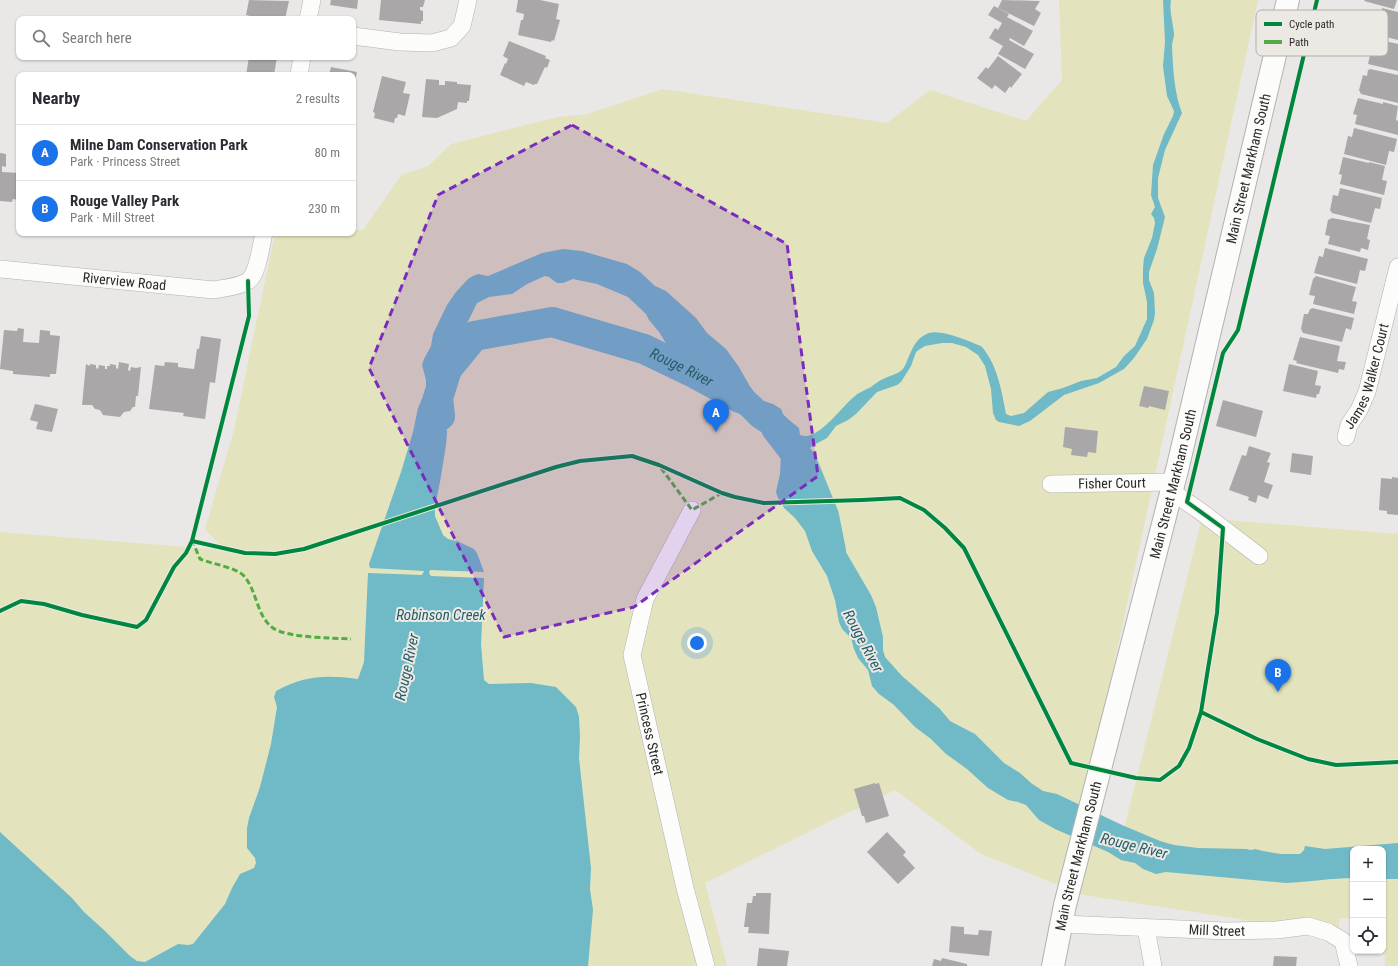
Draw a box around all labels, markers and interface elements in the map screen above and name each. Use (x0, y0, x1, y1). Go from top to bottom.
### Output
legend (1256, 10, 1388, 56)
search box (16, 16, 356, 60)
text: Cycle path (1289, 18, 1334, 31)
icon: search (30, 27, 52, 49)
text: Search here (62, 29, 132, 47)
text: Path (1289, 36, 1309, 49)
text: Nearby (32, 88, 80, 108)
text: 2 results (296, 91, 340, 106)
street label: Main Street Markham South (1223, 92, 1274, 245)
text: Milne Dam Conservation Park (70, 136, 248, 154)
text: A (41, 145, 49, 160)
text: 80 m (314, 145, 340, 160)
text: Park · Princess Street (70, 154, 180, 169)
text: Rouge Valley Park (70, 192, 179, 210)
text: B (41, 201, 49, 216)
text: 230 m (308, 201, 340, 216)
text: Park · Mill Street (70, 210, 155, 225)
street label: Riverview Road (82, 269, 167, 293)
street label: James Walker Court (1341, 322, 1392, 432)
water label: Rouge River (647, 344, 717, 391)
pin: A (703, 399, 729, 432)
street label: Main Street Markham South (1146, 407, 1199, 560)
street label: Fisher Court (1078, 474, 1146, 492)
water label: Robinson Creek (396, 606, 486, 624)
water label: Rouge River (839, 607, 887, 676)
water label: Rouge River (391, 631, 423, 702)
your location (687, 633, 707, 653)
pin: B (1265, 659, 1291, 692)
street label: Princess Street (633, 691, 667, 777)
street label: Main Street Markham South (1052, 779, 1105, 932)
water label: Rouge River (1099, 829, 1170, 863)
map controls (1350, 846, 1386, 954)
button: + (1350, 846, 1386, 882)
button: − (1350, 882, 1386, 918)
button: locate (1350, 918, 1386, 954)
street label: Mill Street (1188, 921, 1245, 939)

